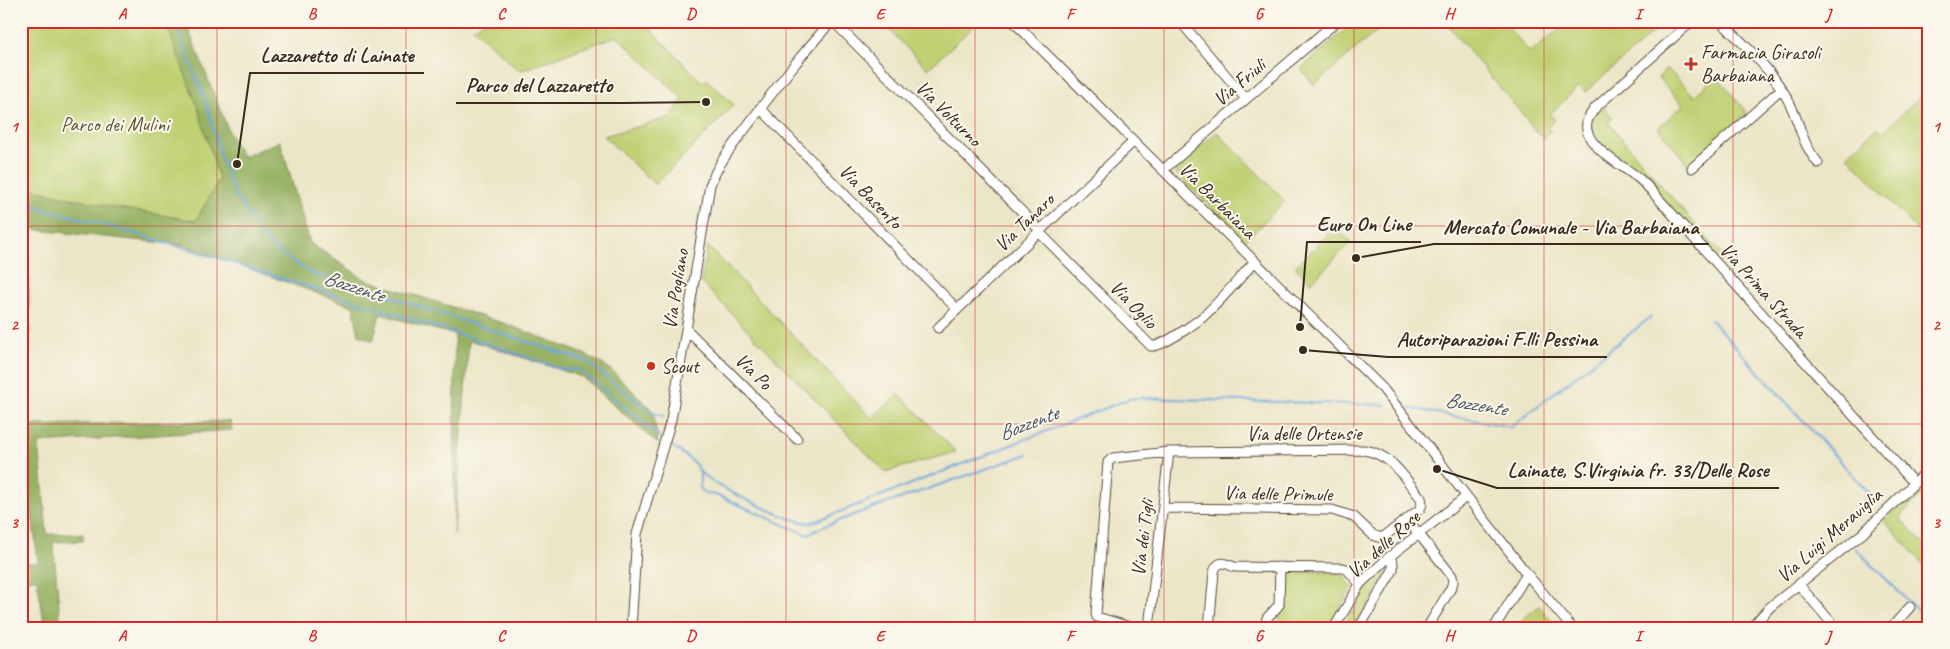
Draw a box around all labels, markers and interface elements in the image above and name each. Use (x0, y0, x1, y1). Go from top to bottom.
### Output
text: A (118, 4, 128, 24)
text: B (308, 4, 318, 24)
text: C (497, 4, 507, 24)
text: D (686, 4, 697, 24)
text: E (876, 4, 887, 24)
text: F (1066, 4, 1077, 24)
text: G (1255, 4, 1265, 24)
text: H (1444, 4, 1456, 24)
text: I (1635, 4, 1645, 24)
text: J (1824, 4, 1833, 24)
callout: Lazzaretto di Lainate (250, 37, 424, 73)
place label: Farmacia Girasoli Barbaiana (1701, 40, 1823, 88)
text: Lazzaretto di Lainate (260, 42, 415, 68)
street label: Via Friuli (1208, 52, 1272, 112)
marker: Farmacia Girasoli Barbaiana (1685, 58, 1697, 70)
callout: Parco del Lazzaretto (456, 67, 623, 103)
text: Parco del Lazzaretto (466, 72, 614, 98)
street label: Via Volturno (910, 75, 988, 153)
park label: Parco dei Mulini (61, 112, 171, 137)
text: 1 (10, 117, 19, 137)
text: 1 (1932, 117, 1941, 137)
street label: Via Barbaiana (1174, 156, 1262, 245)
street label: Via Basento (834, 159, 909, 236)
street label: Via Tanaro (989, 186, 1061, 257)
callout: Euro On Line (1307, 206, 1421, 242)
callout: Mercato Comunale - Via Barbaiana (1434, 208, 1709, 244)
text: Euro On Line (1317, 211, 1413, 237)
text: Mercato Comunale - Via Barbaiana (1443, 214, 1700, 240)
street label: Via Prima Strada (1714, 238, 1814, 344)
street label: Via Pogliano (657, 246, 694, 331)
water label: Bozzente (321, 264, 390, 309)
street label: Via Oglio (1105, 275, 1163, 335)
text: 2 (10, 315, 19, 335)
text: 2 (1932, 315, 1941, 335)
callout: Autoriparazioni F.lli Pessina (1388, 321, 1607, 357)
text: Autoriparazioni F.lli Pessina (1397, 326, 1599, 352)
street label: Via Po (730, 347, 778, 396)
place label: Scout (661, 354, 701, 379)
marker: Scout (645, 360, 657, 372)
water label: Bozzente (1444, 386, 1512, 422)
water label: Bozzente (995, 399, 1064, 446)
street label: Via delle Ortensie (1246, 421, 1363, 446)
callout: Lainate, S.Virginia fr. 33/Delle Rose (1497, 452, 1779, 488)
text: Lainate, S.Virginia fr. 33/Delle Rose (1507, 457, 1771, 483)
street label: Via delle Primule (1223, 480, 1334, 507)
street label: Via Luigi Meraviglia (1771, 482, 1888, 588)
street label: Via dei Tigli (1125, 496, 1160, 578)
street label: Via delle Rose (1342, 504, 1426, 584)
text: 3 (10, 513, 19, 533)
text: 3 (1932, 513, 1941, 533)
text: A (118, 626, 128, 646)
text: B (308, 626, 318, 646)
text: C (497, 626, 507, 646)
text: D (686, 626, 697, 646)
text: E (876, 626, 887, 646)
text: F (1066, 626, 1077, 646)
text: G (1255, 626, 1265, 646)
text: H (1444, 626, 1456, 646)
text: I (1635, 626, 1645, 646)
text: J (1824, 626, 1833, 646)

